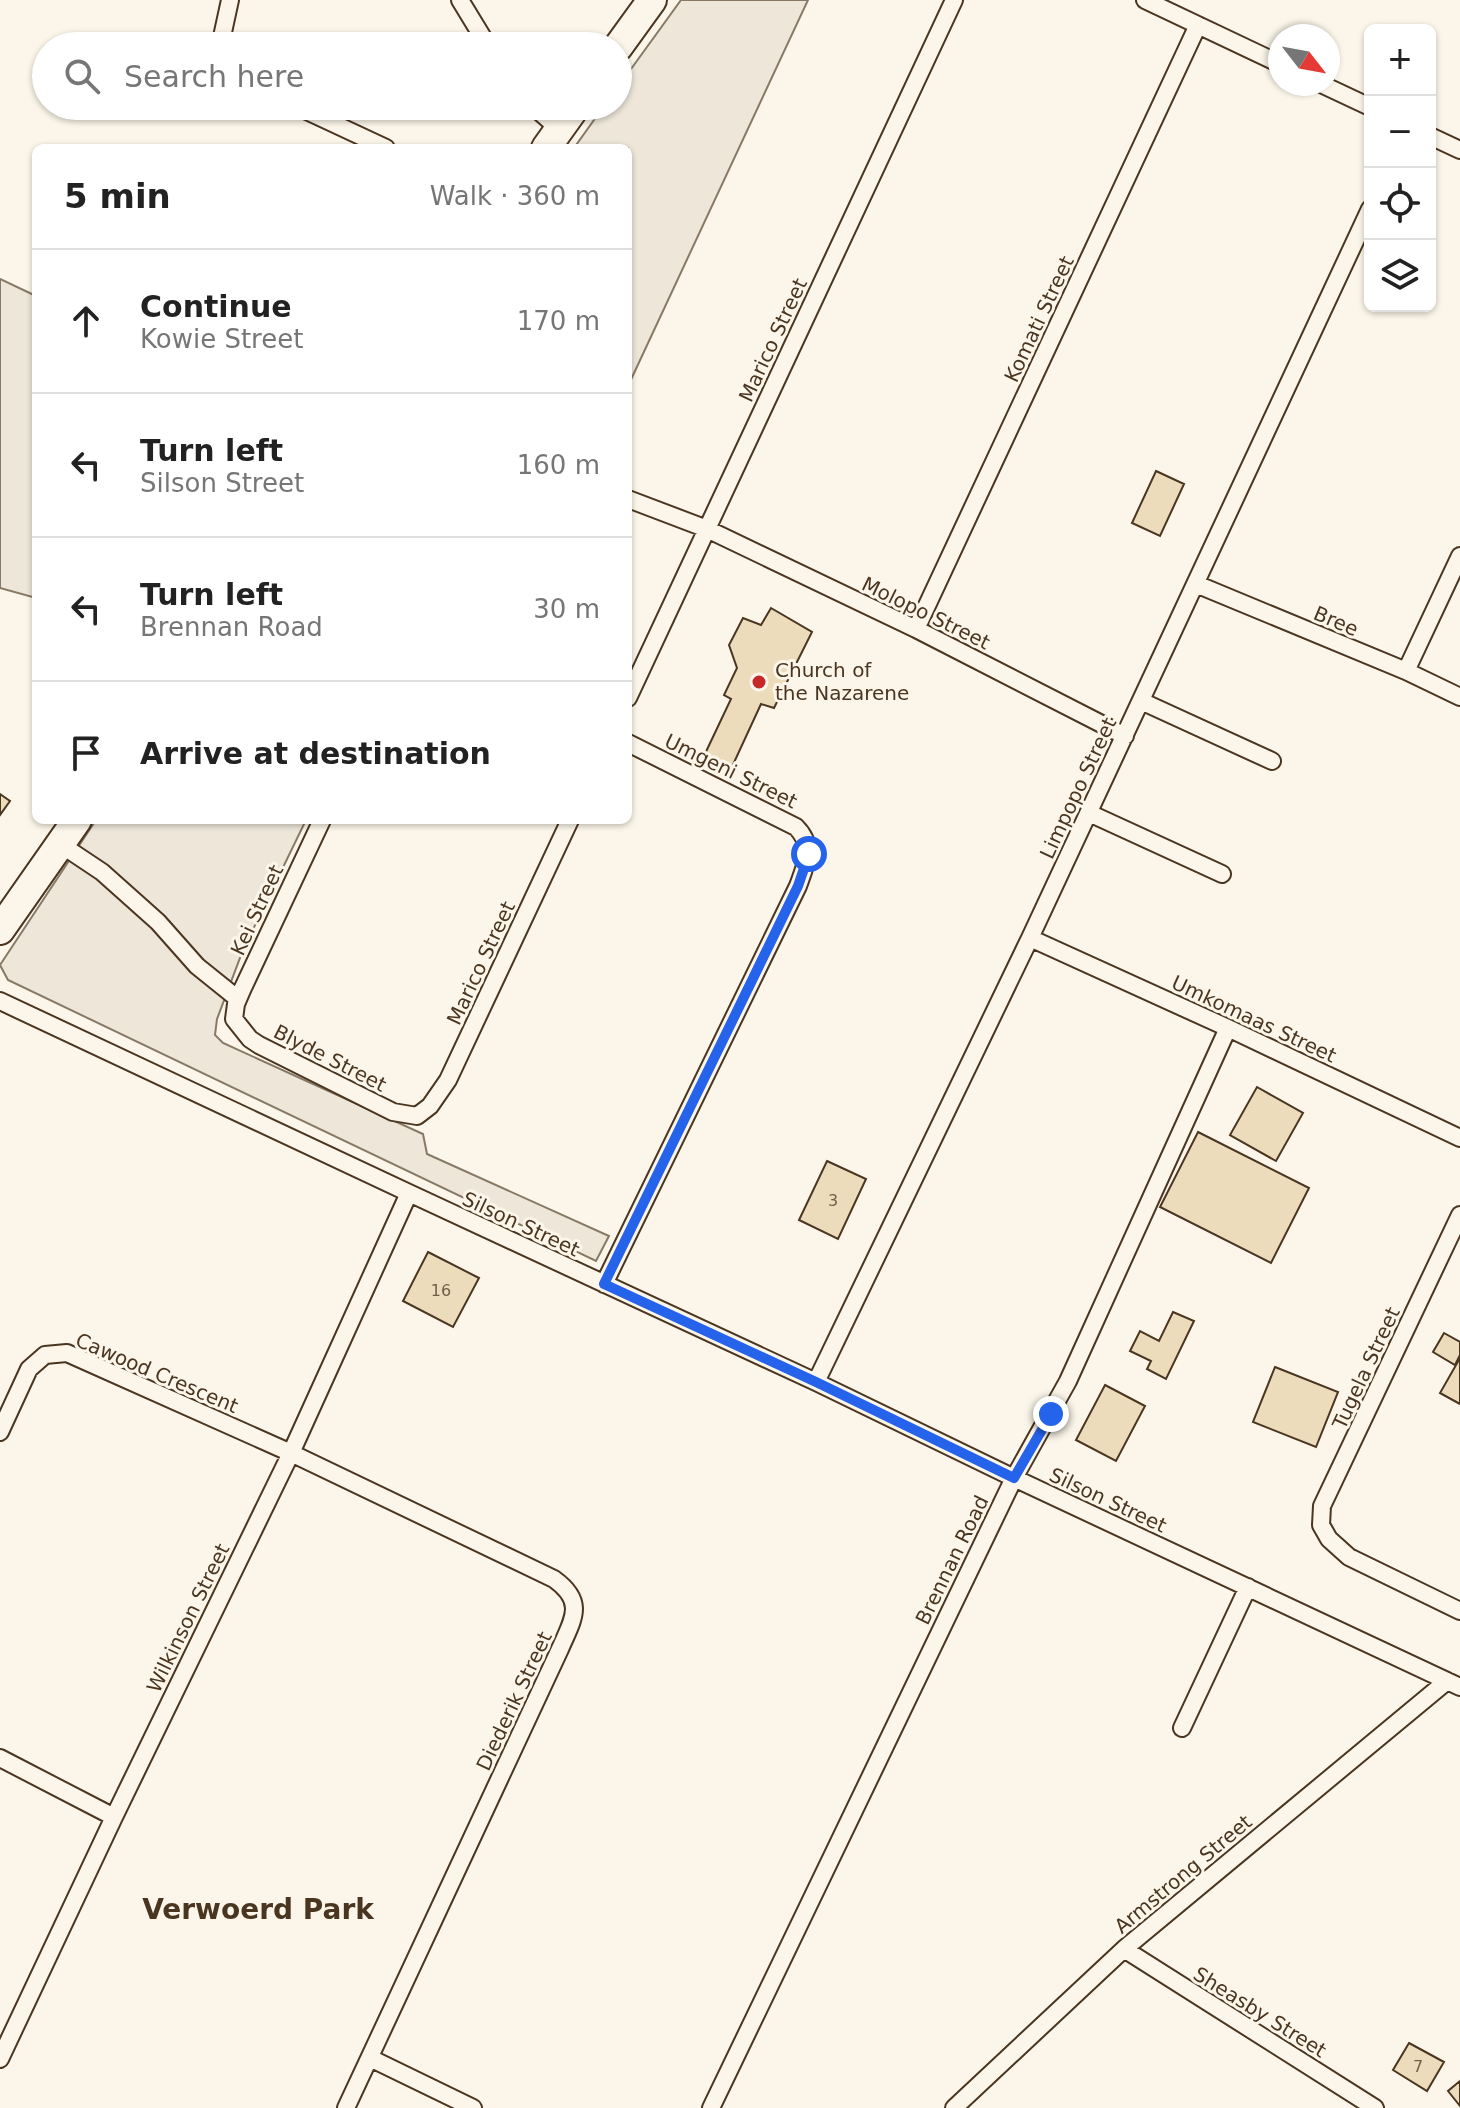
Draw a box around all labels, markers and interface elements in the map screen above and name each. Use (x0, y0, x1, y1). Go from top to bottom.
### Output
north arrow (1268, 24, 1340, 96)
map controls (1364, 24, 1436, 312)
button: + (1364, 24, 1436, 96)
search box (32, 32, 632, 120)
icon: search (60, 54, 104, 98)
text: Search here (124, 59, 304, 94)
button: − (1364, 96, 1436, 168)
button: locate (1364, 168, 1436, 240)
text: 5 min (64, 176, 171, 216)
text: Walk · 360 m (430, 181, 600, 211)
button: layers (1364, 240, 1436, 312)
street label: Komati Street (999, 252, 1079, 386)
street label: Marico Street (734, 274, 812, 406)
text: Continue (140, 289, 292, 324)
icon: ahead (64, 299, 108, 343)
text: 170 m (517, 306, 600, 336)
text: Kowie Street (140, 324, 303, 354)
text: Turn left (140, 433, 283, 468)
icon: left (64, 443, 108, 487)
text: 160 m (517, 450, 600, 480)
text: Silson Street (140, 468, 304, 498)
street label: Molopo Street (858, 572, 994, 654)
text: Turn left (140, 577, 283, 612)
icon: left (64, 587, 108, 631)
text: 30 m (533, 594, 600, 624)
street label: Bree (1310, 601, 1362, 641)
text: Brennan Road (140, 612, 323, 642)
place label: Church of the Nazarene (775, 658, 909, 705)
marker: Church of the Nazarene (750, 673, 768, 691)
street label: Limpopo Street (1035, 713, 1121, 862)
street label: Umgeni Street (661, 729, 801, 814)
icon: arrive (64, 731, 108, 775)
text: Arrive at destination (140, 736, 491, 771)
route start (791, 836, 827, 872)
street label: Kei Street (226, 861, 288, 959)
street label: Marico Street (442, 897, 520, 1029)
street label: Umkomaas Street (1168, 970, 1340, 1068)
street label: Blyde Street (270, 1019, 390, 1097)
street label: Silson Street (459, 1186, 583, 1262)
house number: 3 (828, 1191, 838, 1210)
house number: 16 (431, 1281, 451, 1300)
street label: Tugela Street (1327, 1303, 1405, 1434)
street label: Cawood Crescent (72, 1328, 242, 1418)
route end (1033, 1396, 1069, 1432)
street label: Silson Street (1046, 1462, 1170, 1538)
street label: Brennan Road (910, 1492, 994, 1628)
street label: Wilkinson Street (142, 1539, 235, 1696)
street label: Diederik Street (471, 1627, 557, 1774)
street label: Armstrong Street (1109, 1809, 1257, 1938)
district label: Verwoerd Park (142, 1893, 375, 1926)
street label: Sheasby Street (1189, 1962, 1331, 2063)
house number: 7 (1413, 2057, 1423, 2076)

